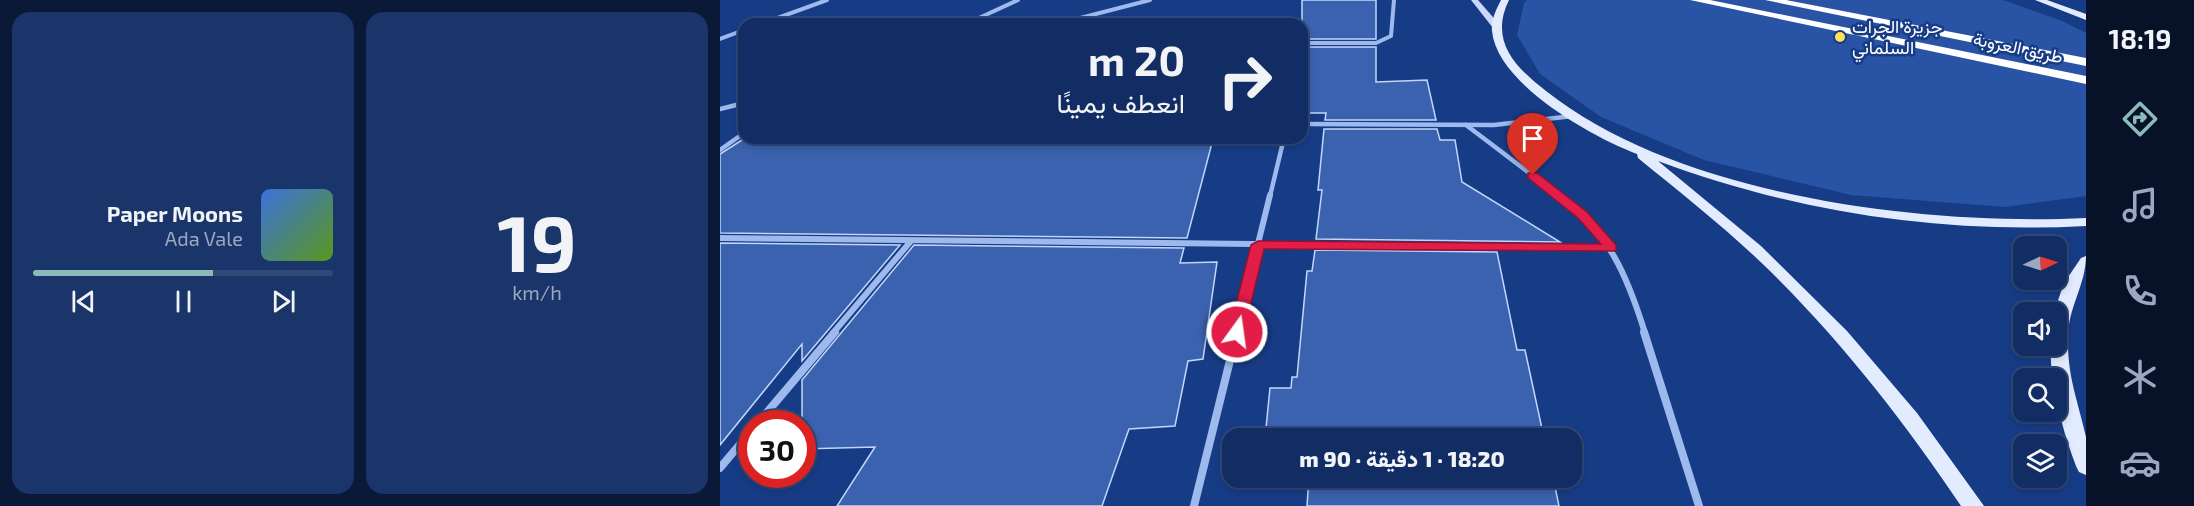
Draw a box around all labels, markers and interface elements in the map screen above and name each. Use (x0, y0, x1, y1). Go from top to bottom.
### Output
place label: جزيرة الجرات السلماني (1852, 15, 1942, 63)
text: 18:19 (2108, 22, 2172, 54)
street label: طريق العروبة (1971, 27, 2065, 68)
marker: جزيرة الجرات السلماني (1833, 30, 1847, 44)
text: 20 m (1088, 34, 1185, 84)
icon: right (1206, 42, 1284, 120)
text: انعطف يمينًا (1056, 86, 1185, 118)
icon: directions (2119, 98, 2161, 140)
pin (1507, 113, 1558, 175)
icon: arrive (1516, 122, 1549, 155)
icon: music (2119, 184, 2161, 226)
text: 19 (497, 194, 577, 288)
text: Paper Moons (107, 200, 243, 226)
text: Ada Vale (165, 226, 243, 250)
north arrow (2013, 236, 2067, 290)
map controls (2013, 236, 2067, 488)
icon: phone (2119, 270, 2161, 312)
text: km/h (512, 280, 562, 304)
icon: previous (67, 285, 100, 318)
icon: pause (167, 285, 200, 318)
icon: next (267, 285, 300, 318)
position arrow (1205, 300, 1269, 364)
button: sound (2013, 302, 2067, 356)
icon: climate (2119, 356, 2161, 398)
button: search (2013, 368, 2067, 422)
speed limit sign: 30 (738, 410, 816, 488)
button: layers (2013, 434, 2067, 488)
icon: car (2119, 442, 2161, 484)
text: 18:20 · 1 دقيقة · 90 m (1299, 445, 1505, 471)

